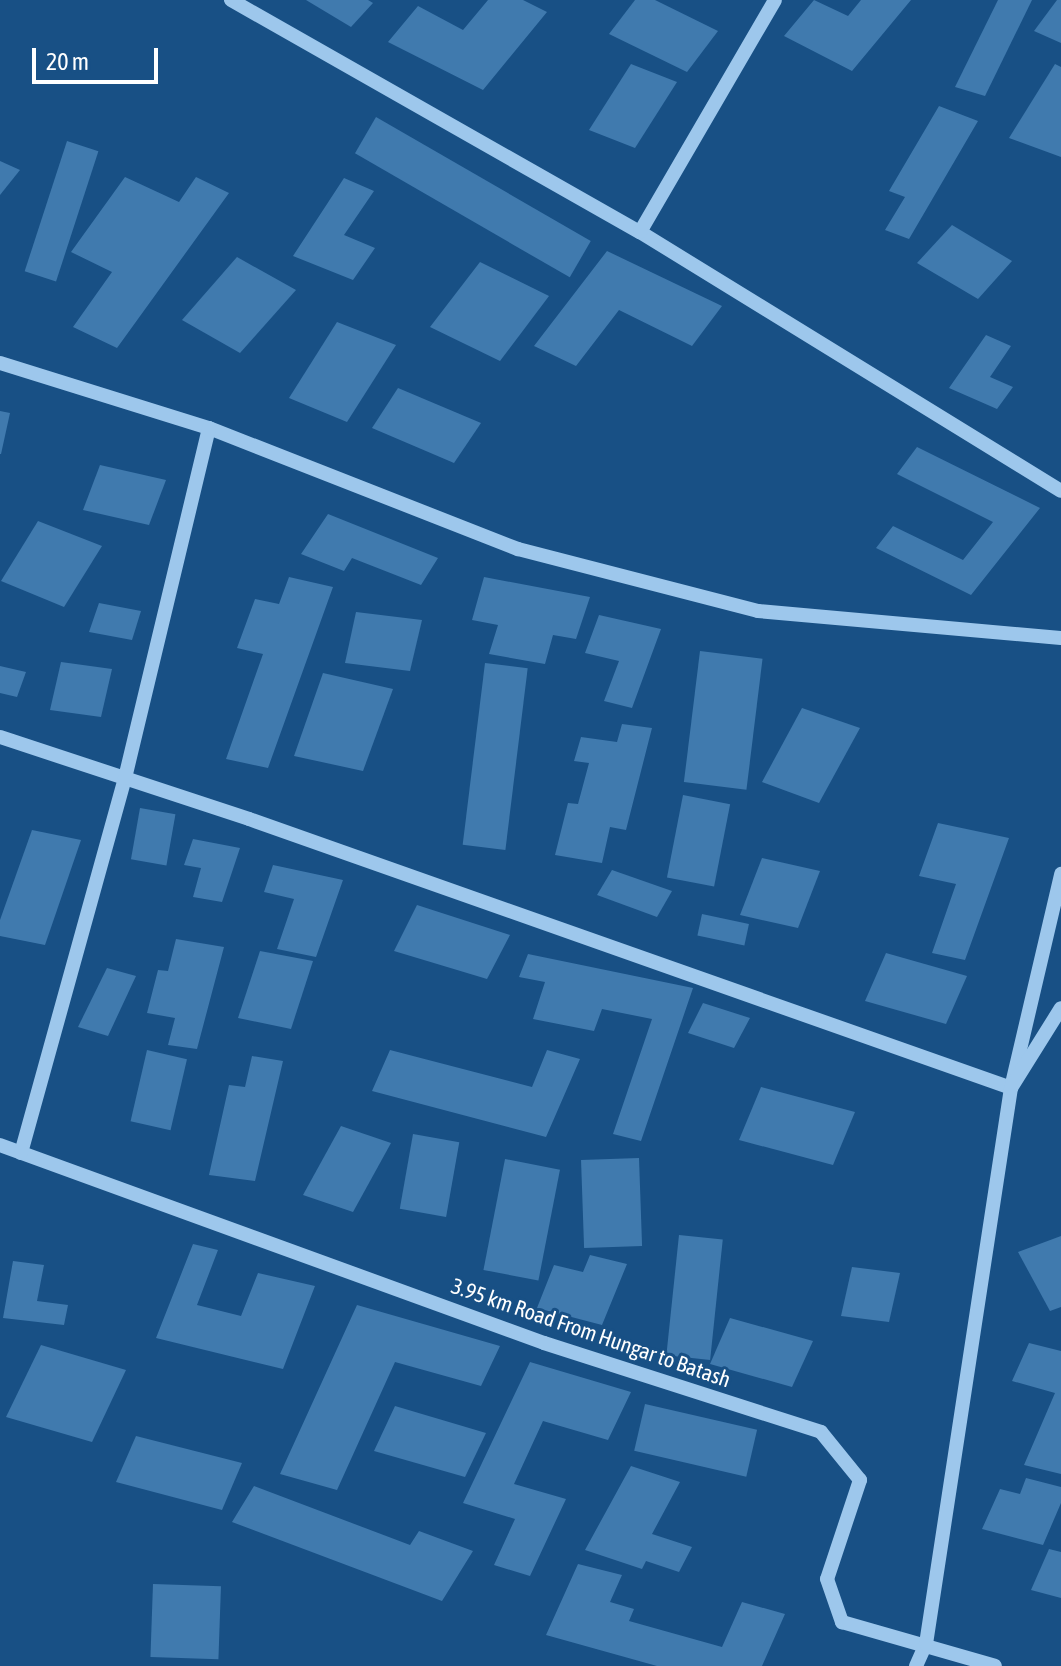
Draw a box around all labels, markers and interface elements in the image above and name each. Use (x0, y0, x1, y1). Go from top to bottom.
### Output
scale bar (36, 32, 162, 82)
text: 20 m (46, 48, 89, 75)
street label: 3.95 km Road From Hungar to Batash (448, 1273, 734, 1393)

